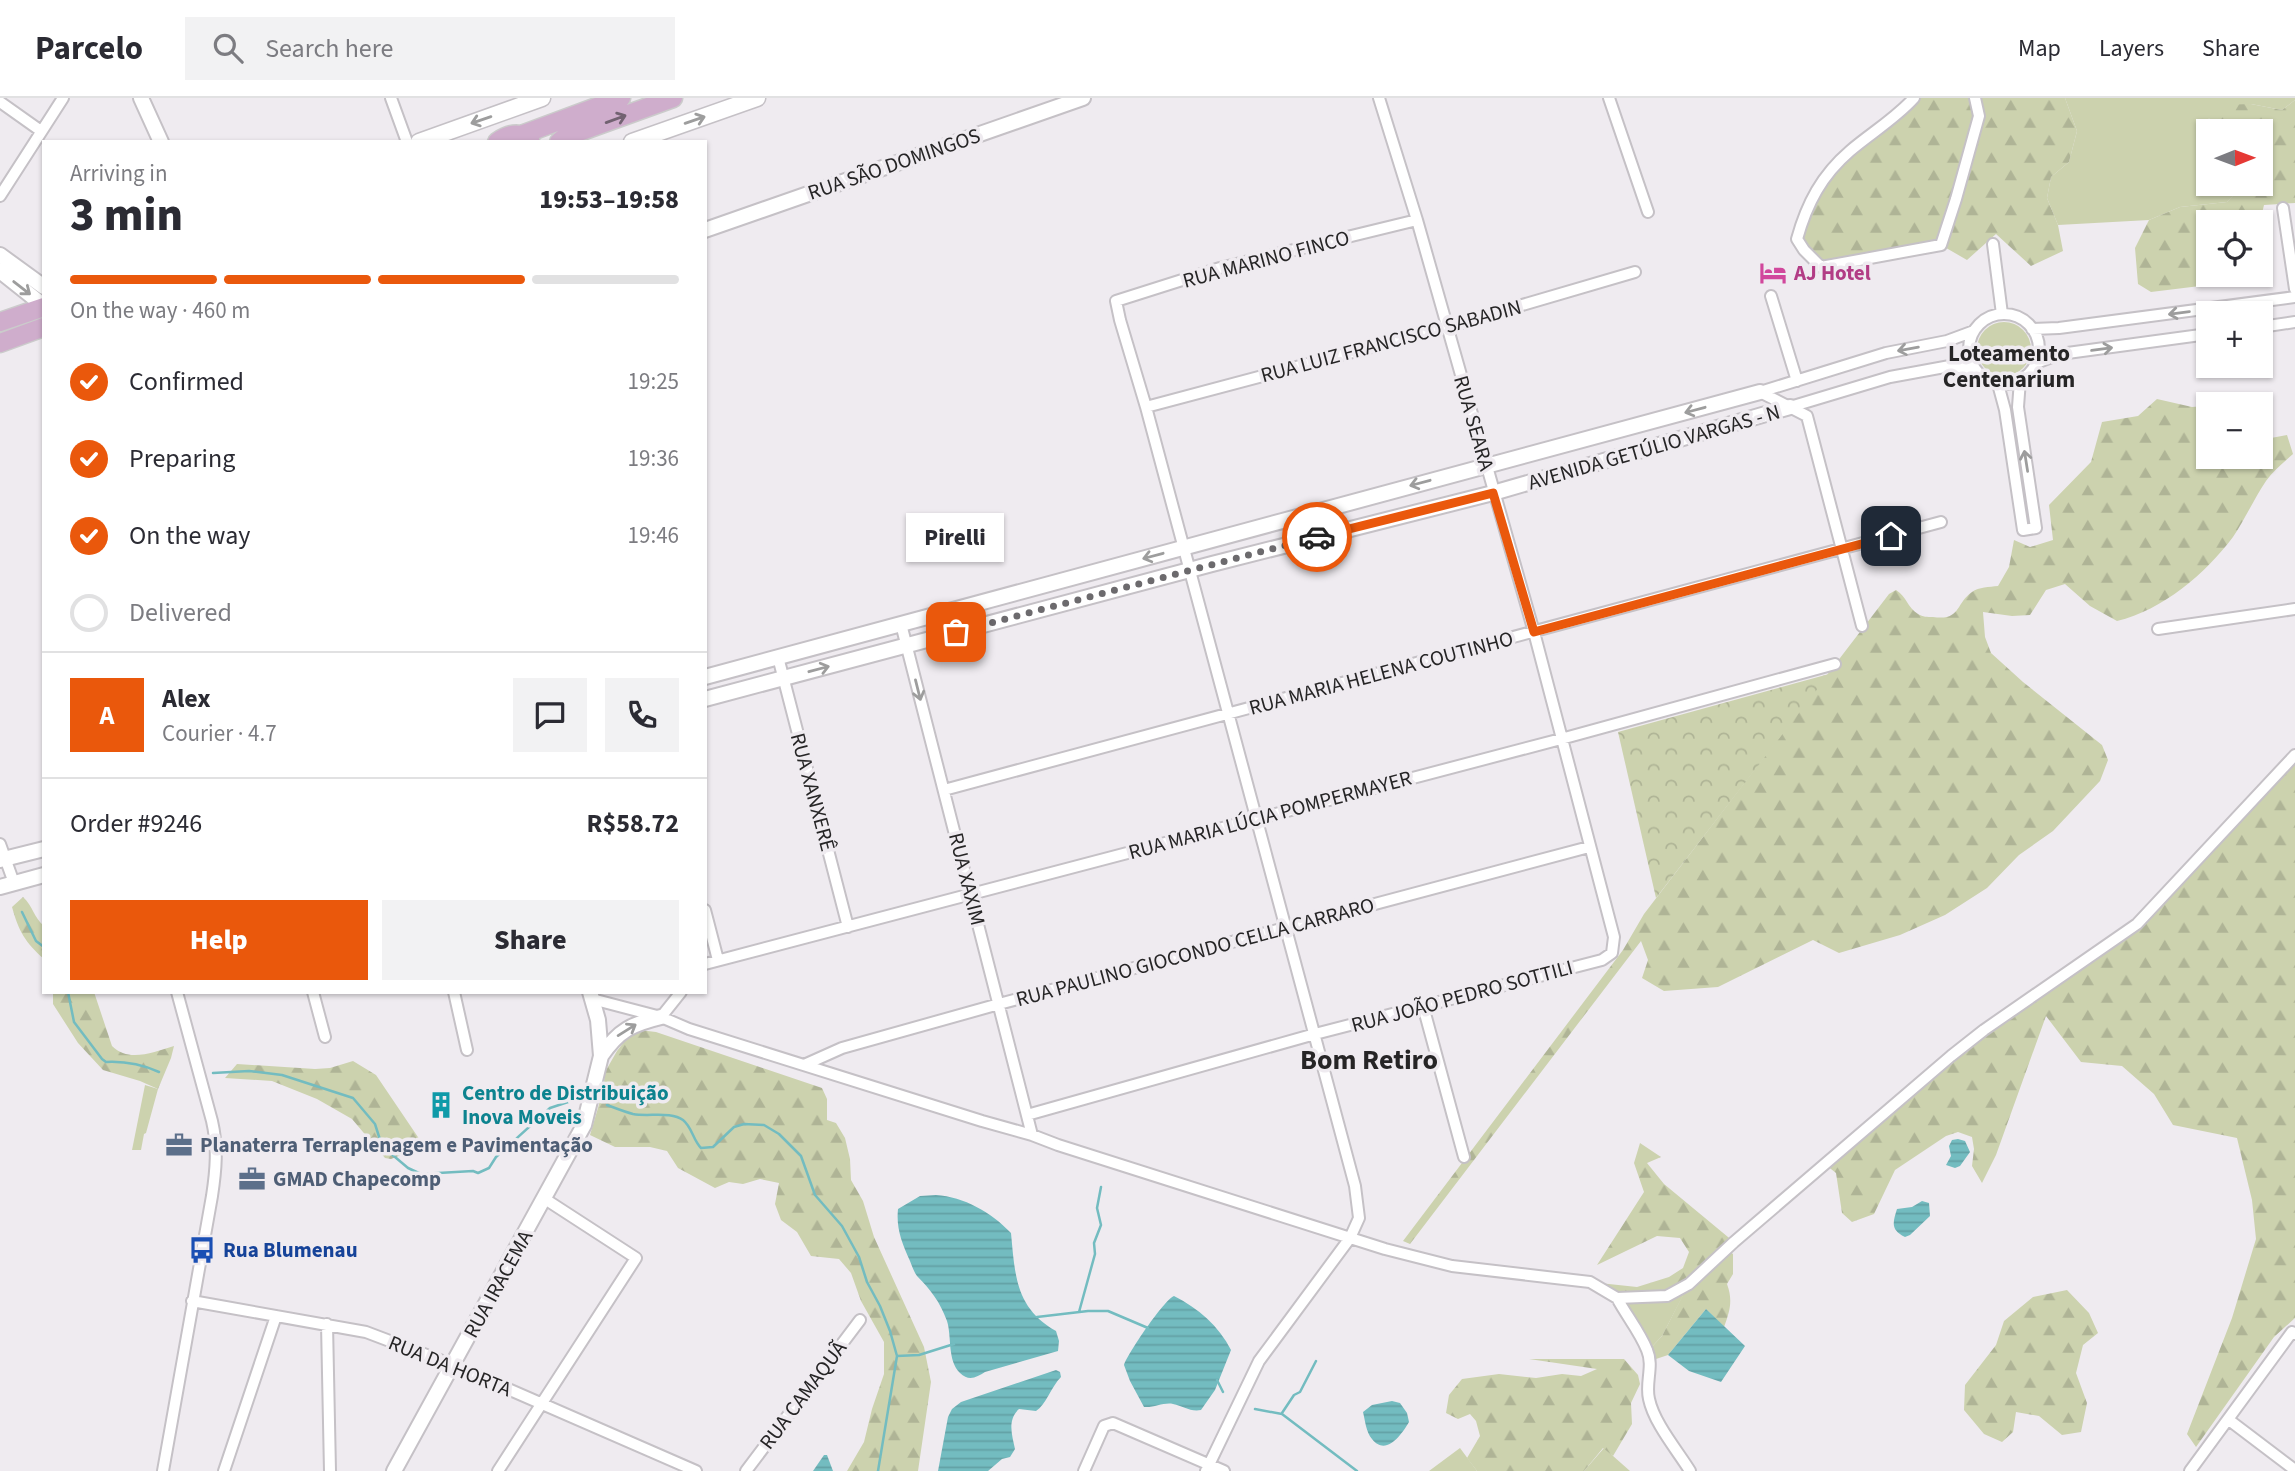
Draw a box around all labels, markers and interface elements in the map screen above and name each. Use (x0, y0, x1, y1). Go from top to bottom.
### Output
search box (185, 17, 675, 80)
text: Parcelo (35, 25, 143, 72)
icon: search (209, 29, 247, 67)
text: Search here (265, 30, 393, 67)
text: Map (2018, 31, 2061, 66)
text: Layers (2099, 31, 2164, 66)
text: Share (2202, 31, 2260, 66)
one-way arrow (604, 112, 626, 124)
one-way arrow (683, 113, 705, 125)
one-way arrow (470, 115, 492, 127)
north arrow (2196, 119, 2273, 196)
map controls (2196, 119, 2273, 469)
street label: RUA SÃO DOMINGOS (804, 120, 984, 208)
text: Arriving in (70, 157, 168, 190)
text: 19:53–19:58 (539, 181, 679, 218)
text: 3 min (70, 183, 183, 248)
button: locate (2196, 210, 2273, 287)
street label: RUA MARINO FINCO (1179, 222, 1353, 296)
hotel icon: AJ Hotel (1758, 258, 1788, 288)
place label: AJ Hotel (1793, 258, 1871, 288)
one-way arrow (13, 280, 31, 296)
street label: RUA LUIZ FRANCISCO SABADIN (1257, 292, 1525, 390)
text: On the way · 460 m (70, 294, 250, 327)
button: + (2196, 301, 2273, 378)
one-way arrow (2168, 306, 2191, 319)
district label: Loteamento Centenarium (1943, 337, 2075, 396)
one-way arrow (1897, 342, 1920, 356)
one-way arrow (2090, 342, 2113, 355)
icon: check (70, 363, 108, 401)
text: Confirmed (129, 363, 244, 400)
text: 19:25 (628, 365, 679, 398)
street label: RUA SEARA (1446, 372, 1502, 475)
button: − (2196, 392, 2273, 469)
street label: AVENIDA GETÚLIO VARGAS - N (1524, 397, 1784, 497)
one-way arrow (1684, 404, 1706, 417)
icon: check (70, 440, 108, 478)
text: Preparing (129, 440, 235, 477)
text: 19:36 (628, 442, 679, 475)
one-way arrow (2019, 450, 2032, 472)
one-way arrow (1409, 478, 1431, 491)
courier (1282, 502, 1352, 572)
pin (1861, 506, 1921, 566)
callout: Pirelli (907, 513, 1005, 562)
icon: check (70, 517, 108, 555)
text: On the way (129, 517, 250, 554)
icon: home (1872, 517, 1910, 555)
icon: car (1298, 518, 1336, 556)
text: 19:46 (628, 519, 679, 552)
text: Pirelli (924, 521, 986, 554)
one-way arrow (1142, 550, 1165, 563)
text: Delivered (129, 594, 232, 631)
pin (926, 602, 986, 662)
icon: bag (937, 613, 975, 651)
street label: RUA MARIA HELENA COUTINHO (1245, 623, 1517, 723)
one-way arrow (807, 662, 829, 675)
button: chat (513, 678, 587, 752)
button: phone (605, 678, 679, 752)
one-way arrow (912, 678, 925, 701)
text: Alex (162, 680, 211, 717)
text: A (100, 697, 114, 734)
text: Courier · 4.7 (162, 717, 277, 750)
street label: RUA XANXERÊ (783, 729, 843, 855)
street label: RUA MARIA LÚCIA POMPERMAYER (1125, 763, 1415, 867)
text: Order #9246 (70, 805, 202, 842)
text: R$58.72 (587, 805, 679, 842)
street label: RUA XAXIM (941, 829, 993, 929)
street label: RUA PAULINO GIOCONDO CELLA CARRARO (1013, 890, 1377, 1014)
button: Help (70, 900, 368, 980)
button: Share (382, 900, 679, 980)
street label: RUA JOÃO PEDRO SOTTILI (1348, 952, 1576, 1040)
one-way arrow (616, 1022, 636, 1036)
district label: Bom Retiro (1300, 1040, 1438, 1080)
place label: Centro de Distribuição Inova Moveis (462, 1078, 669, 1132)
building icon: Centro de Distribuição Inova Moveis (426, 1090, 456, 1120)
office icon: Planaterra Terraplenagem e Pavimentação (164, 1130, 194, 1160)
place label: Planaterra Terraplenagem e Pavimentação (200, 1130, 593, 1160)
office icon: GMAD Chapecomp (237, 1164, 267, 1194)
place label: GMAD Chapecomp (273, 1164, 441, 1194)
street label: RUA IRACEMA (456, 1224, 540, 1343)
bus stop icon: Rua Blumenau (187, 1235, 217, 1265)
place label: Rua Blumenau (223, 1235, 358, 1265)
street label: RUA DA HORTA (384, 1328, 517, 1405)
street label: RUA CAMAQUÃ (752, 1334, 854, 1456)

